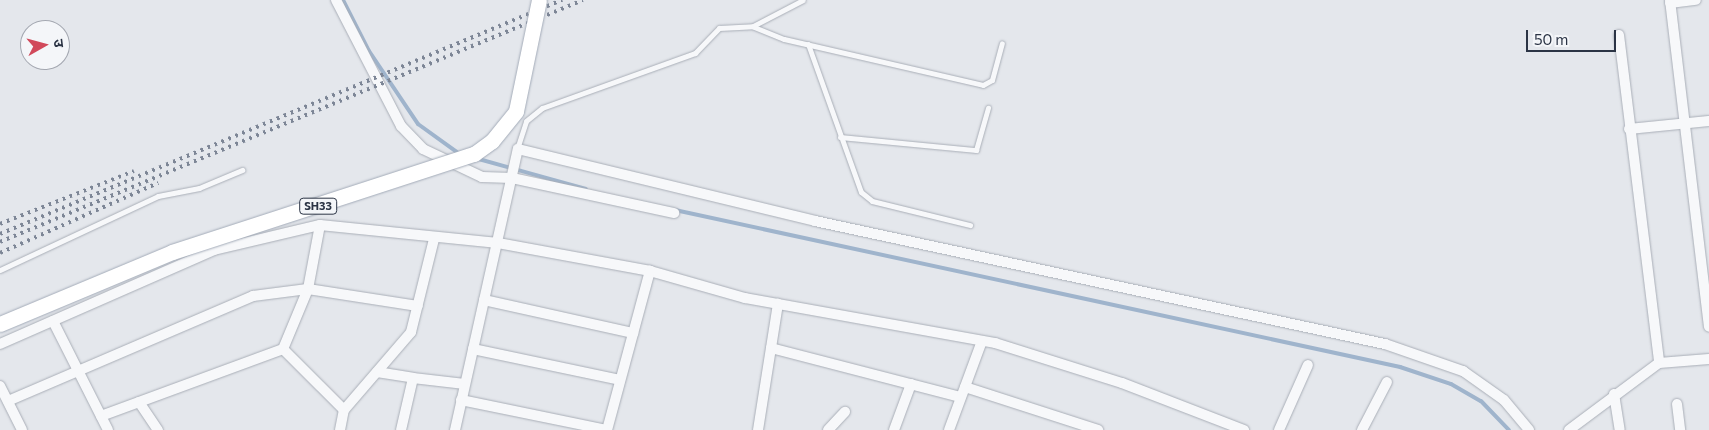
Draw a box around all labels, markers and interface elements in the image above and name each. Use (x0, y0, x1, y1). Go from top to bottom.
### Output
north arrow (20, 20, 70, 70)
scale bar (1529, 20, 1619, 52)
text: 50 m (1534, 30, 1568, 48)
text: उ (50, 38, 68, 48)
road number: SH33 (298, 198, 338, 215)

